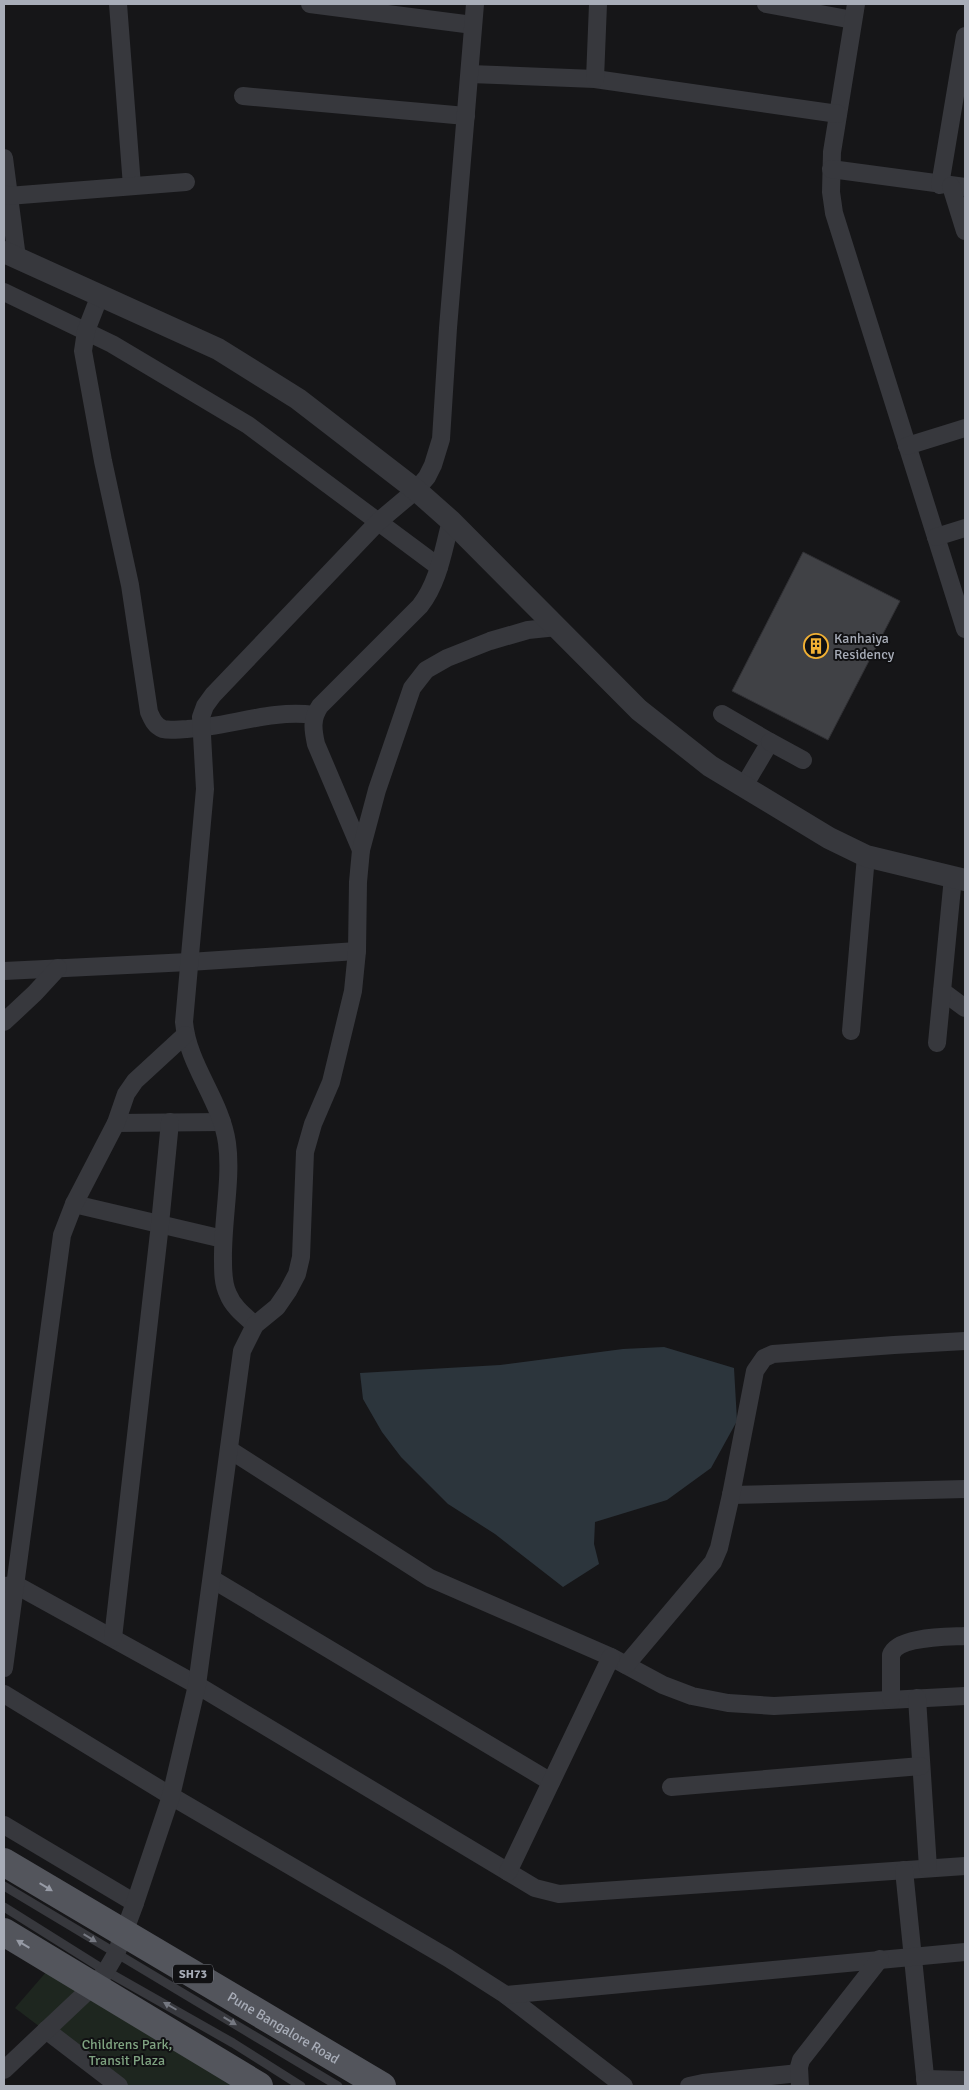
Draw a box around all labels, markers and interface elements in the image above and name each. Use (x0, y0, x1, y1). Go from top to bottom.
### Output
place label: Kanhaiya Residency (834, 630, 895, 663)
building icon: Kanhaiya Residency (803, 633, 829, 659)
one-way arrow (39, 1883, 52, 1892)
one-way arrow (84, 1934, 97, 1943)
one-way arrow (16, 1939, 29, 1948)
road number: SH73 (173, 1965, 213, 1984)
street label: Pune Bangalore Road (225, 1988, 343, 2067)
one-way arrow (163, 2002, 176, 2011)
one-way arrow (224, 2016, 237, 2025)
park label: Childrens Park, Transit Plaza (82, 2036, 172, 2069)

